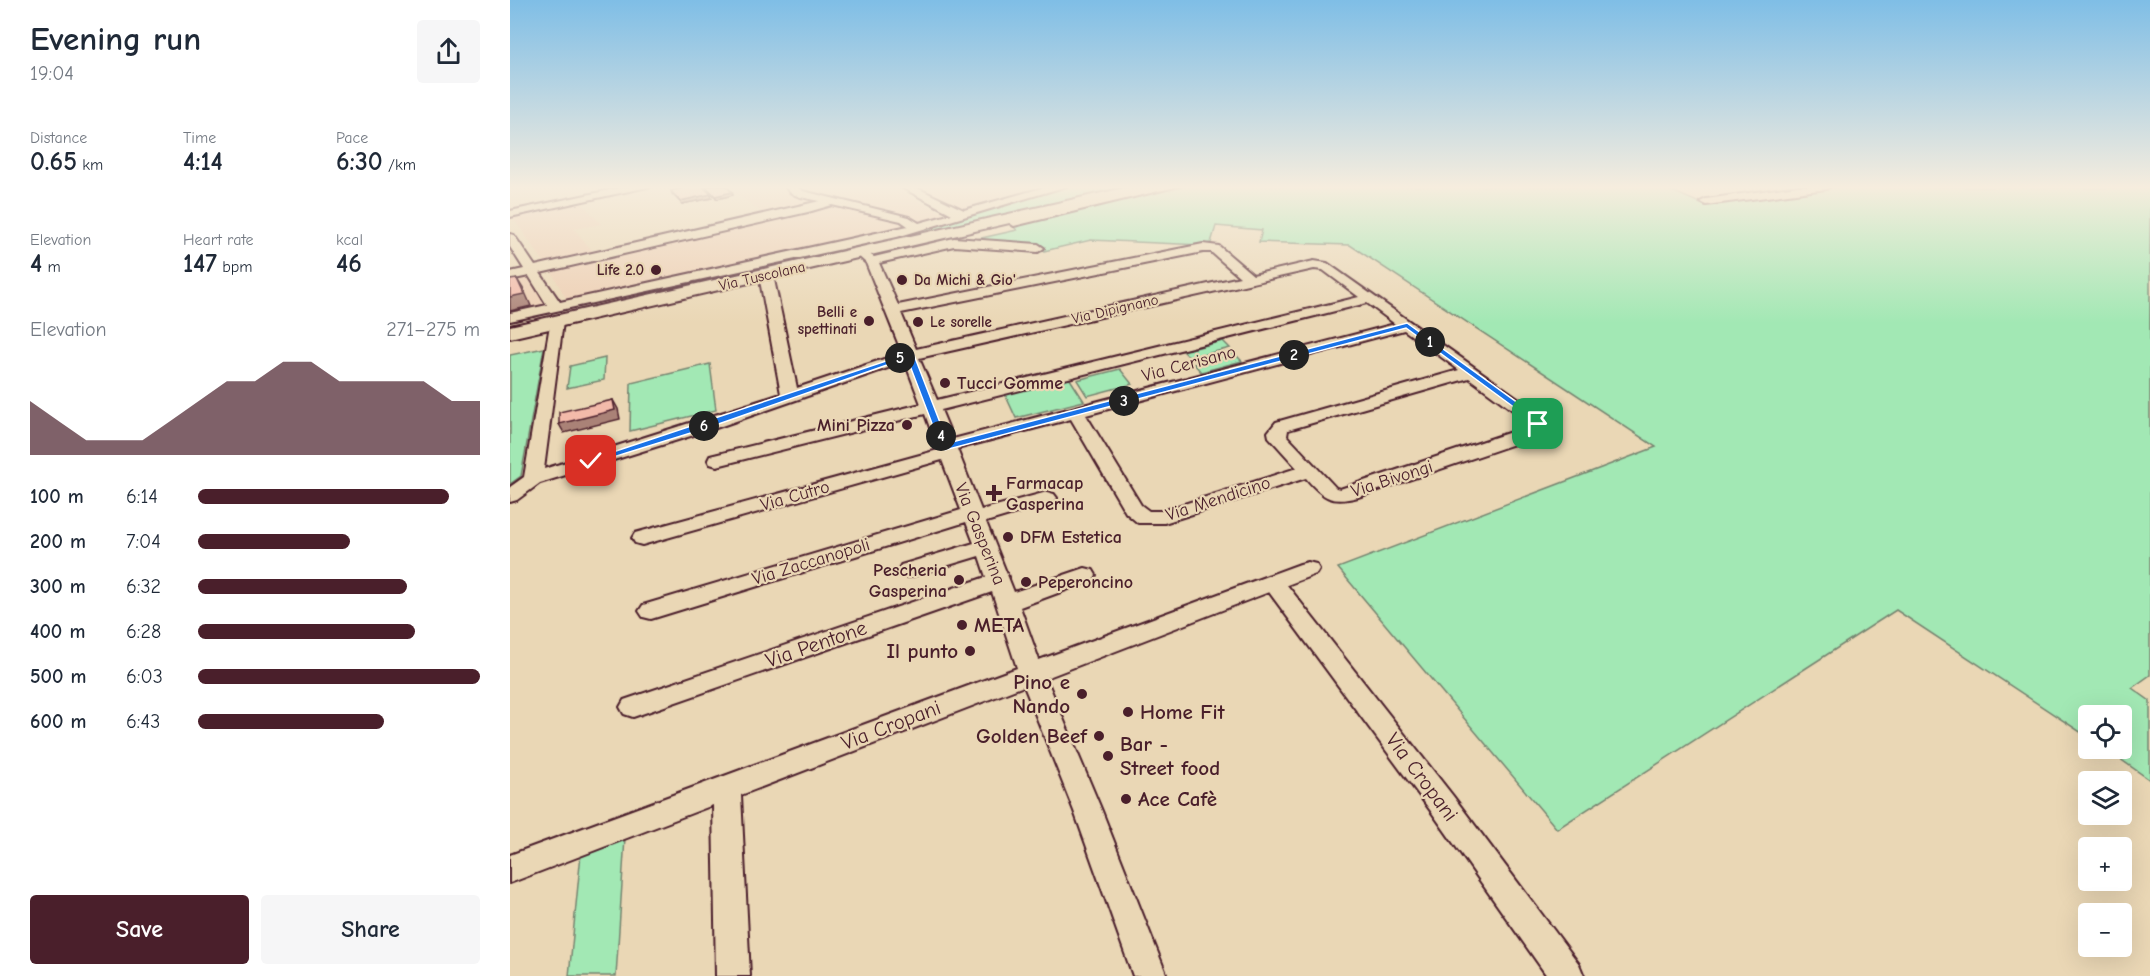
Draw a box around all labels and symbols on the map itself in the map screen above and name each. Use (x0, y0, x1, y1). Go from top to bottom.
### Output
street label: Via Tuscolana (717, 257, 807, 295)
place label: Life 2.0 (597, 261, 644, 279)
marker: Life 2.0 (649, 263, 663, 277)
place label: Da Michi & Gio' (914, 271, 1016, 289)
marker: Da Michi & Gio' (895, 273, 909, 287)
street label: Via Dipignano (1070, 290, 1160, 328)
place label: Belli e spettinati (798, 303, 857, 338)
place label: Le sorelle (930, 313, 992, 331)
marker: Belli e spettinati (862, 314, 876, 328)
marker: Le sorelle (911, 315, 925, 329)
pin: 1 (1415, 327, 1445, 357)
pin: 2 (1279, 340, 1309, 370)
street label: Via Cerisano (1140, 341, 1238, 387)
pin: 5 (885, 343, 915, 373)
place label: Tucci Gomme (957, 373, 1063, 394)
marker: Tucci Gomme (938, 376, 952, 390)
pin: 3 (1109, 386, 1139, 416)
pin (1512, 398, 1563, 449)
pin: 6 (689, 411, 719, 441)
place label: Mini Pizza (817, 415, 895, 436)
marker: Mini Pizza (900, 418, 914, 432)
pin: 4 (926, 421, 956, 451)
pin (565, 435, 616, 486)
street label: Via Bivongi (1349, 456, 1435, 502)
street label: Via Mendicino (1163, 472, 1273, 526)
place label: Farmacap Gasperina (1006, 473, 1084, 515)
street label: Via Cutro (758, 476, 832, 516)
street label: Via Gasperina (950, 480, 1010, 588)
marker: Farmacap Gasperina (987, 486, 1001, 500)
place label: DFM Estetica (1020, 527, 1122, 548)
marker: DFM Estetica (1001, 530, 1015, 544)
street label: Via Zaccanopoli (750, 534, 872, 590)
place label: Pescheria Gasperina (869, 560, 947, 602)
place label: Peperoncino (1038, 572, 1133, 593)
marker: Pescheria Gasperina (952, 573, 966, 587)
marker: Peperoncino (1019, 575, 1033, 589)
place label: META (974, 613, 1025, 637)
street label: Via Pentone (762, 615, 870, 673)
marker: META (955, 618, 969, 632)
place label: Il punto (887, 639, 958, 663)
marker: Il punto (963, 644, 977, 658)
place label: Pino e Nando (1012, 670, 1070, 718)
marker: Pino e Nando (1075, 687, 1089, 701)
street label: Via Cropani (838, 695, 944, 755)
place label: Home Fit (1140, 700, 1226, 724)
marker: Home Fit (1121, 705, 1135, 719)
place label: Golden Beef (976, 724, 1088, 748)
street label: Via Cropani (1381, 728, 1463, 826)
marker: Golden Beef (1092, 729, 1106, 743)
place label: Bar - Street food (1120, 732, 1220, 780)
marker: Bar - Street food (1101, 749, 1115, 763)
place label: Ace Cafè (1138, 787, 1217, 811)
marker: Ace Cafè (1119, 792, 1133, 806)

